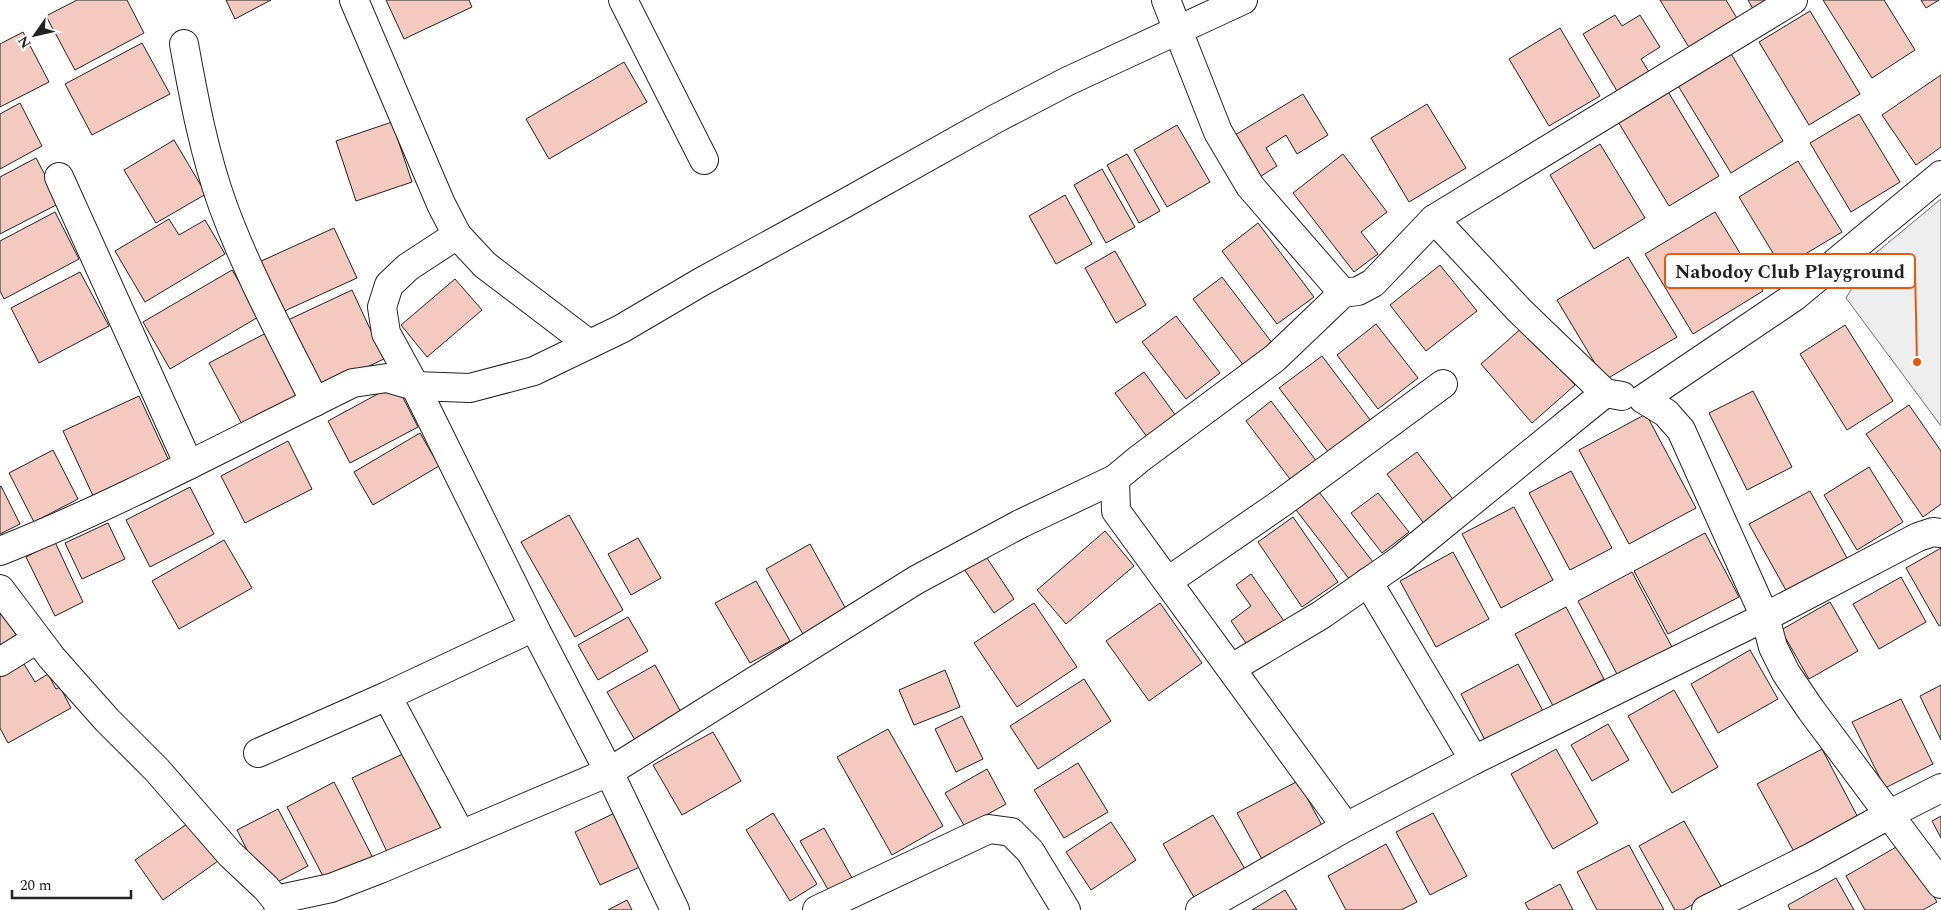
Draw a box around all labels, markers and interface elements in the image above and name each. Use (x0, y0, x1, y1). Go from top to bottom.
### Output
north arrow (10, 10, 60, 60)
text: N (13, 31, 37, 53)
callout: Nabodoy Club Playground (1665, 254, 1915, 288)
text: Nabodoy Club Playground (1675, 258, 1905, 287)
scale bar (12, 868, 131, 900)
text: 20 m (20, 874, 52, 897)

